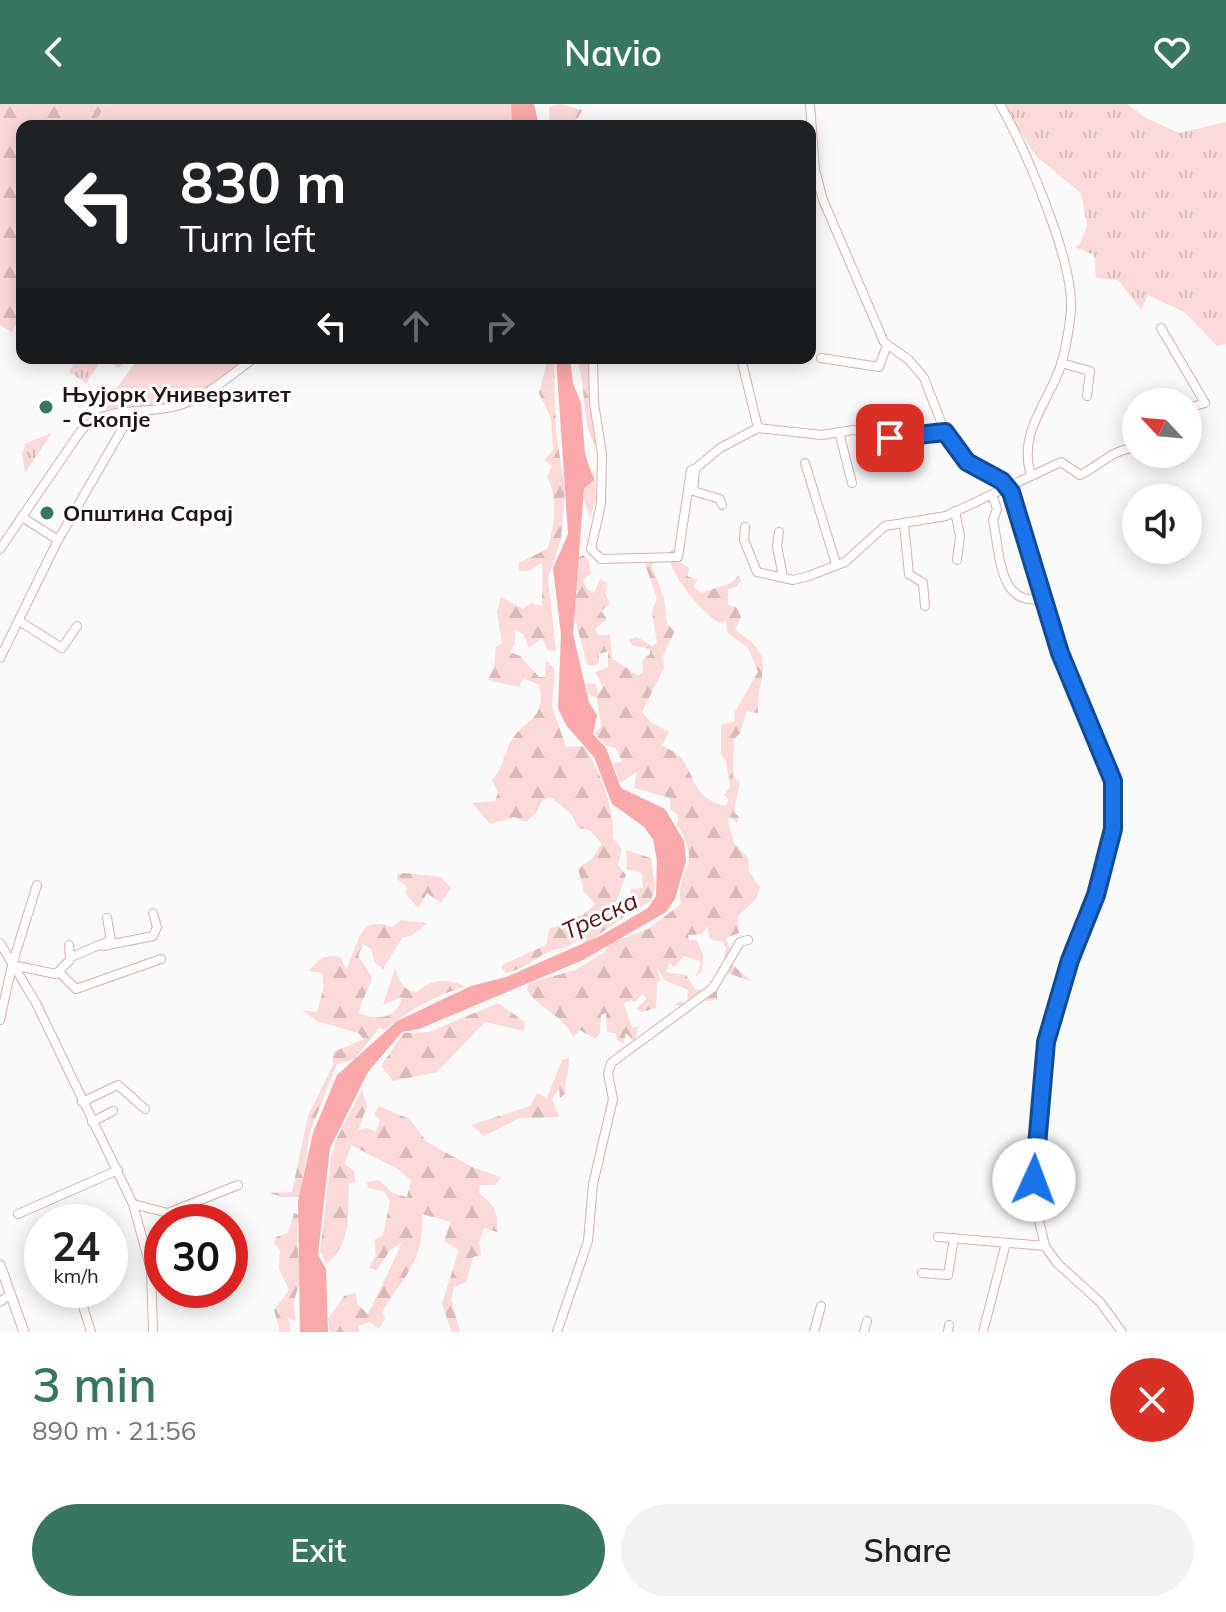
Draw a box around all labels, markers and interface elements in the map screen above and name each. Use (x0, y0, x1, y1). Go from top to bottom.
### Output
icon: back (32, 30, 76, 74)
text: Navio (564, 30, 662, 75)
icon: heart (1150, 30, 1194, 74)
text: 830 m (180, 147, 347, 217)
icon: left (48, 152, 152, 256)
text: Turn left (180, 216, 316, 261)
icon: left (310, 304, 354, 348)
icon: ahead (394, 304, 438, 348)
icon: right (478, 304, 522, 348)
place label: Њујорк Универзитет - Скопје (62, 380, 291, 433)
north arrow (1122, 388, 1202, 468)
map controls (1122, 388, 1202, 564)
marker: Њујорк Универзитет - Скопје (37, 398, 55, 416)
pin (856, 404, 924, 472)
icon: arrive (868, 416, 912, 460)
button: sound (1122, 484, 1202, 564)
place label: Општина Сарај (63, 499, 233, 527)
marker: Општина Сарај (38, 504, 56, 522)
water label: Треска (557, 885, 642, 946)
position arrow (992, 1138, 1076, 1222)
speed limit sign: 30 (144, 1204, 248, 1308)
text: 24 (52, 1221, 100, 1271)
text: km/h (53, 1263, 99, 1288)
text: 3 min (32, 1354, 157, 1414)
button: close (1110, 1358, 1194, 1442)
text: 890 m · 21:56 (32, 1414, 196, 1447)
button: Exit (32, 1504, 605, 1596)
button: Share (621, 1504, 1194, 1596)

